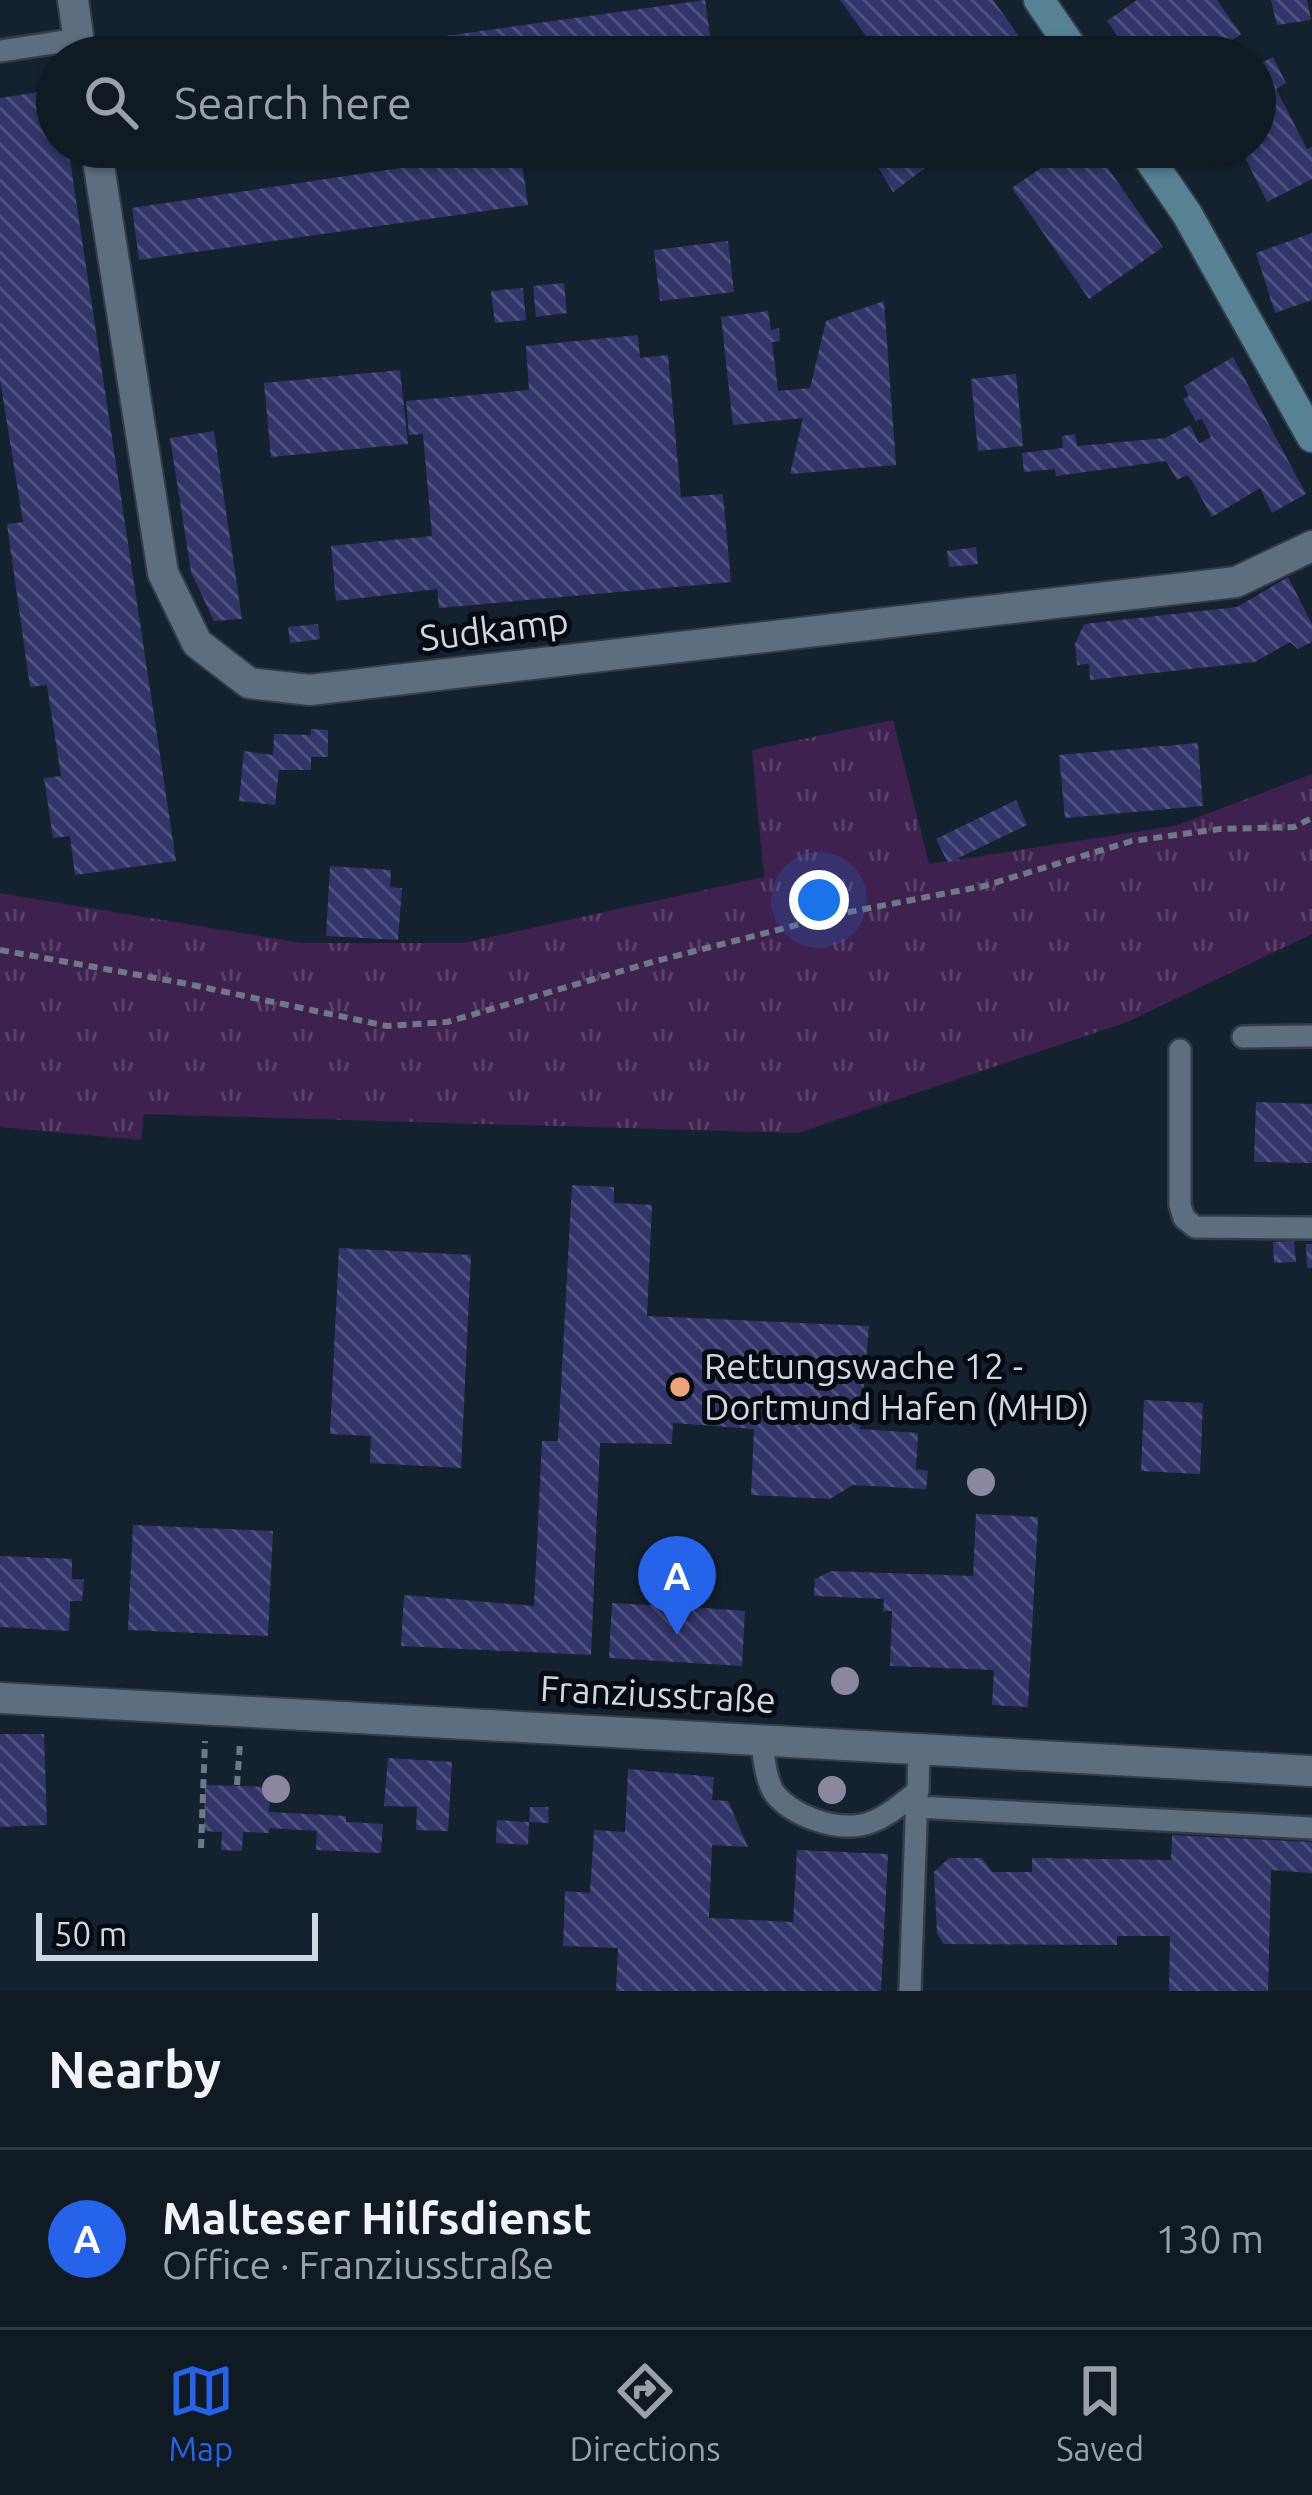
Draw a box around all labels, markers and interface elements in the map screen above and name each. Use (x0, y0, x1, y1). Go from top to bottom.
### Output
search box (36, 36, 1276, 168)
icon: search (78, 69, 144, 135)
text: Search here (174, 77, 412, 128)
street label: Sudkamp (417, 599, 571, 658)
your location (789, 870, 849, 930)
place label: Rettungswache 12 - Dortmund Hafen (MHD) (704, 1345, 1089, 1427)
marker: Rettungswache 12 - Dortmund Hafen (MHD) (667, 1374, 693, 1400)
pin: A (638, 1536, 716, 1635)
street label: Franziusstraße (539, 1667, 777, 1720)
scale bar (36, 1907, 318, 1960)
text: 50 m (54, 1915, 127, 1952)
text: Nearby (48, 2040, 221, 2098)
text: Malteser Hilfsdienst (162, 2192, 592, 2243)
text: A (73, 2217, 101, 2260)
text: 130 m (1155, 2217, 1264, 2260)
text: Office · Franziusstraße (162, 2243, 554, 2286)
tab: Map (168, 2358, 234, 2467)
tab: Directions (570, 2358, 720, 2467)
tab: Saved (1056, 2358, 1144, 2467)

